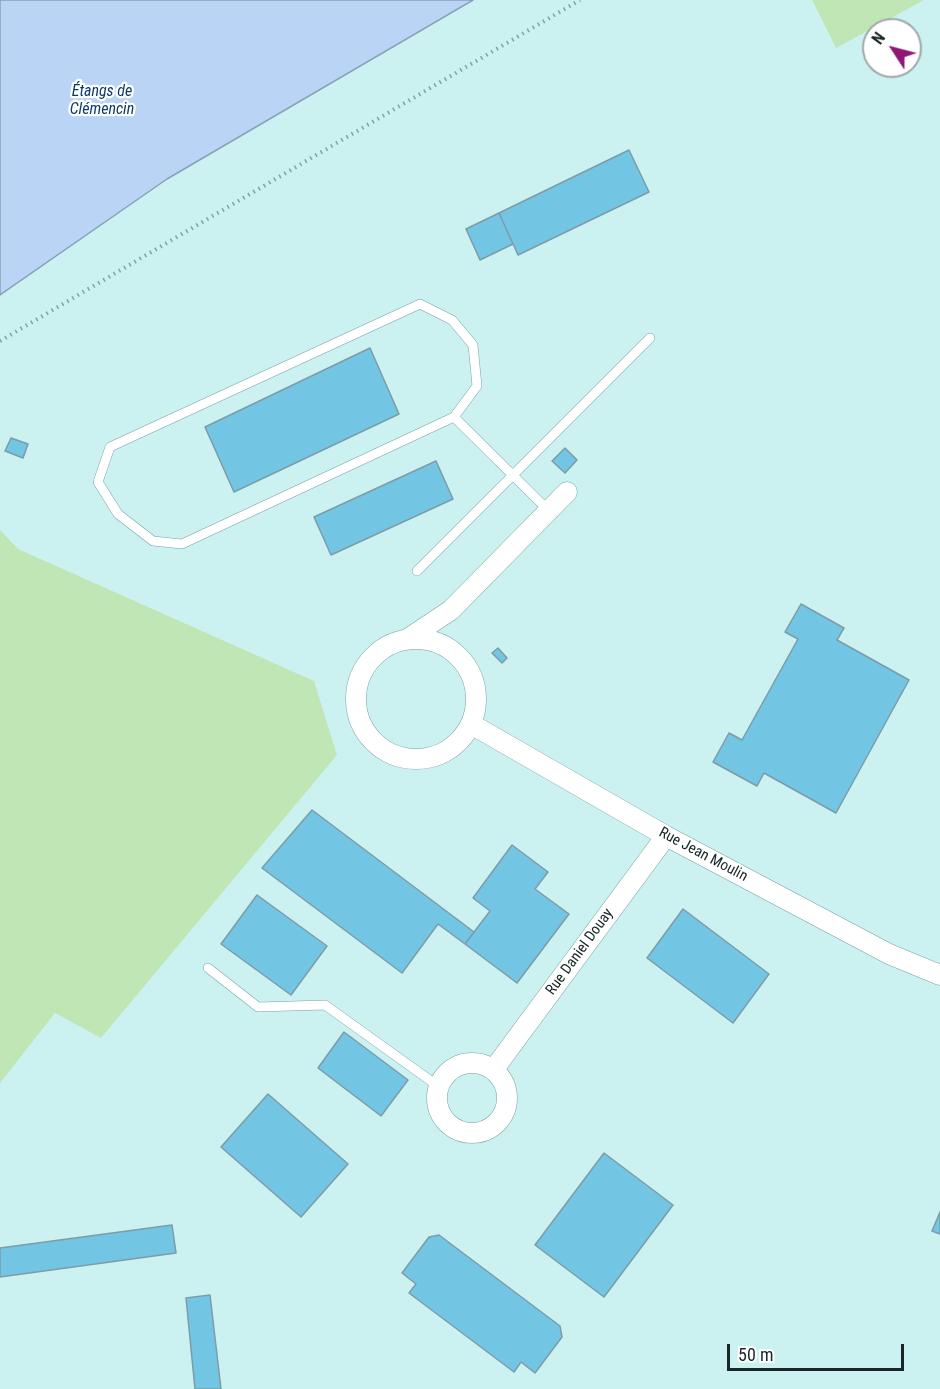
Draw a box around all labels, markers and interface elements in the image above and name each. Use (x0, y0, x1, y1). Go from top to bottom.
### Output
north arrow (862, 18, 922, 78)
text: N (868, 29, 889, 48)
water label: Étangs de Clémencin (70, 82, 134, 120)
street label: Rue Jean Moulin (655, 824, 751, 886)
street label: Rue Daniel Douay (543, 905, 617, 999)
scale bar (730, 1332, 907, 1370)
text: 50 m (738, 1344, 773, 1365)

